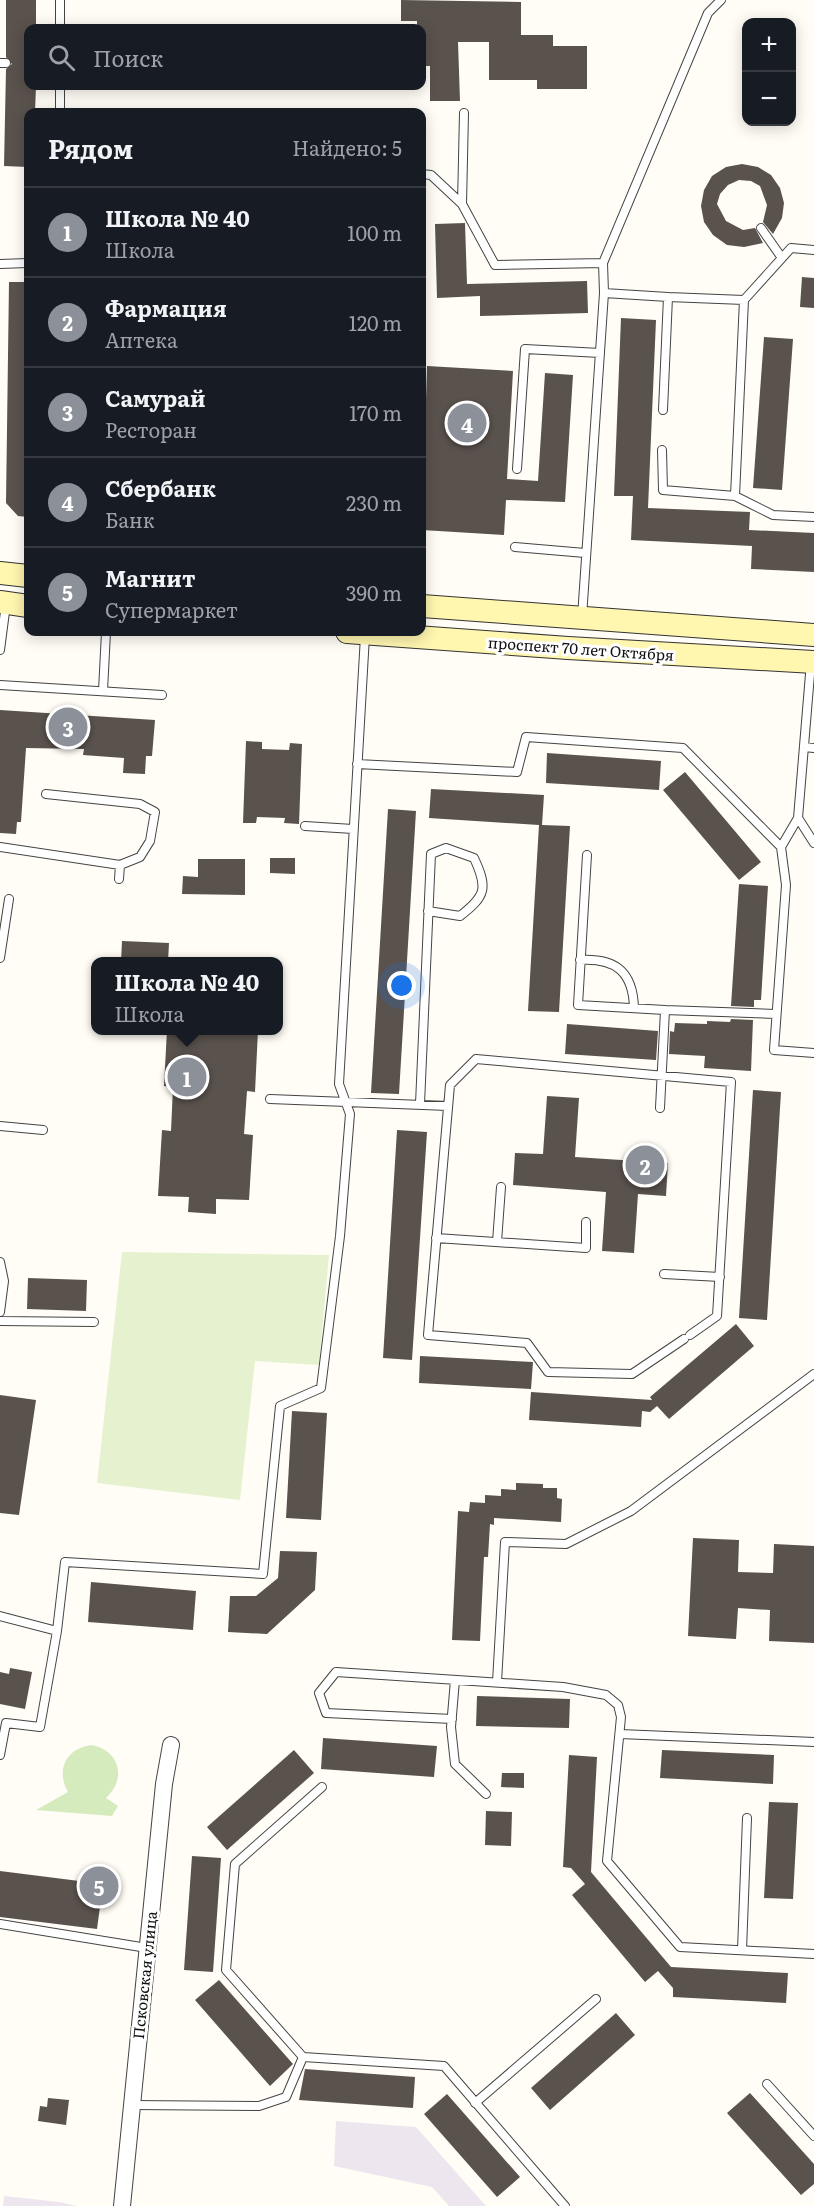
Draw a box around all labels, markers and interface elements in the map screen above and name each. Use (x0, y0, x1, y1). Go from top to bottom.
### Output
map controls (742, 18, 796, 126)
button: + (742, 18, 796, 72)
search box (24, 24, 426, 90)
icon: search (45, 41, 78, 74)
text: Поиск (93, 41, 163, 74)
button: − (742, 72, 796, 126)
text: Рядом (48, 128, 133, 167)
text: Найдено: 5 (292, 132, 402, 162)
text: Школа № 40 (105, 201, 250, 234)
text: 1 (63, 217, 72, 247)
text: 100 m (347, 217, 402, 247)
text: Школа (105, 234, 175, 264)
text: Фармация (105, 291, 227, 324)
text: 2 (62, 307, 73, 337)
text: 120 m (349, 307, 402, 337)
text: Аптека (105, 324, 178, 354)
text: Самурай (105, 381, 206, 414)
text: 3 (62, 397, 73, 427)
text: 170 m (349, 397, 402, 427)
pin: 4 (448, 400, 486, 446)
text: Ресторан (105, 414, 197, 444)
text: Сбербанк (105, 471, 216, 504)
text: 4 (61, 487, 74, 517)
text: 230 m (346, 487, 402, 517)
text: Банк (105, 504, 155, 534)
text: Магнит (105, 561, 196, 594)
text: 5 (62, 577, 73, 607)
text: 390 m (346, 577, 402, 607)
text: Супермаркет (105, 594, 238, 624)
street label: проспект 70 лет Октября (487, 630, 675, 666)
pin: 3 (48, 704, 88, 750)
popup (91, 957, 283, 1035)
text: Школа № 40 (115, 965, 259, 998)
your location (387, 971, 416, 1000)
text: Школа (115, 998, 184, 1028)
pin: 1 (168, 1054, 207, 1100)
pin: 2 (626, 1142, 664, 1188)
pin: 5 (80, 1864, 118, 1908)
street label: Псковская улица (126, 1909, 162, 2040)

